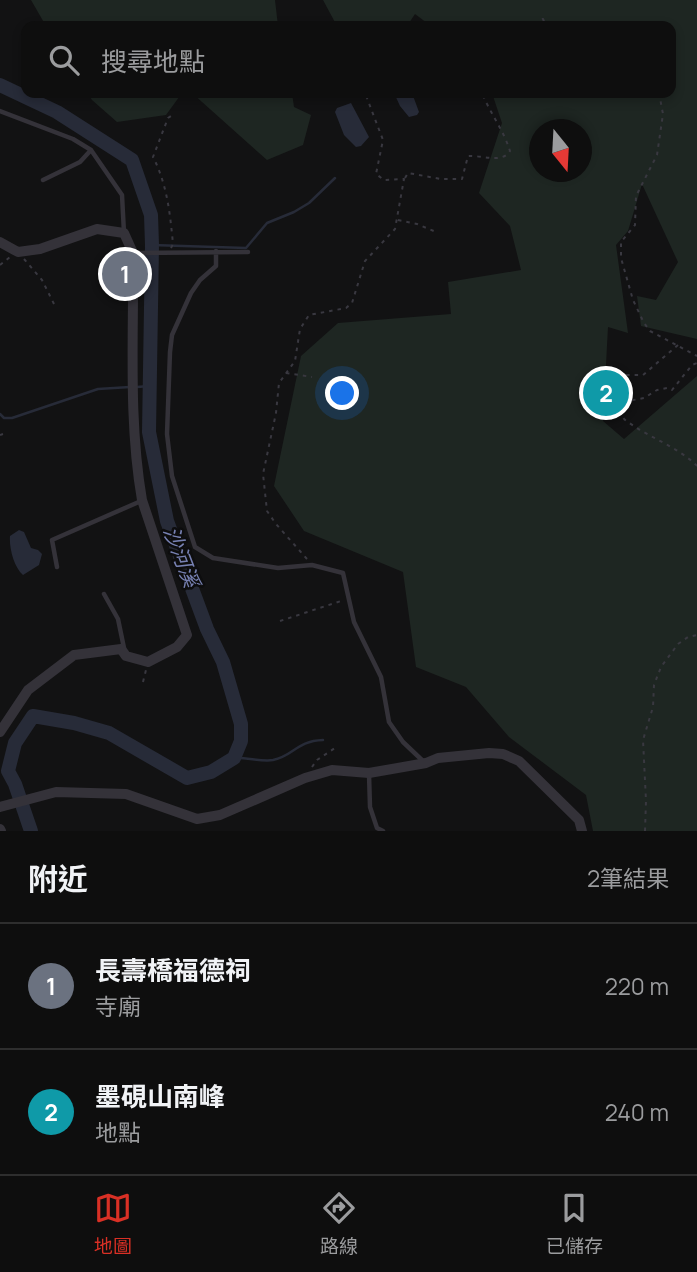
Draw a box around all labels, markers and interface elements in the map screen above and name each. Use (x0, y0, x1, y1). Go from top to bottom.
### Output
search box (21, 21, 676, 98)
icon: search (45, 41, 83, 79)
text: 搜尋地點 (101, 43, 205, 79)
north arrow (529, 119, 592, 182)
pin: 1 (102, 248, 148, 300)
pin: 2 (583, 367, 629, 419)
your location (325, 376, 359, 410)
water label: 沙河溪 (158, 522, 207, 594)
text: 附近 (28, 858, 88, 899)
text: 2筆結果 (587, 862, 669, 894)
text: 長壽橋福德祠 (95, 952, 251, 988)
text: 1 (46, 970, 56, 1002)
text: 220 m (605, 970, 669, 1002)
text: 寺廟 (95, 990, 141, 1022)
text: 墨硯山南峰 (95, 1078, 225, 1114)
text: 2 (44, 1096, 58, 1128)
text: 240 m (605, 1096, 669, 1128)
text: 地點 (95, 1116, 141, 1148)
tab: 地圖 (94, 1189, 132, 1259)
tab: 路線 (320, 1189, 358, 1259)
tab: 已儲存 (546, 1189, 603, 1259)

